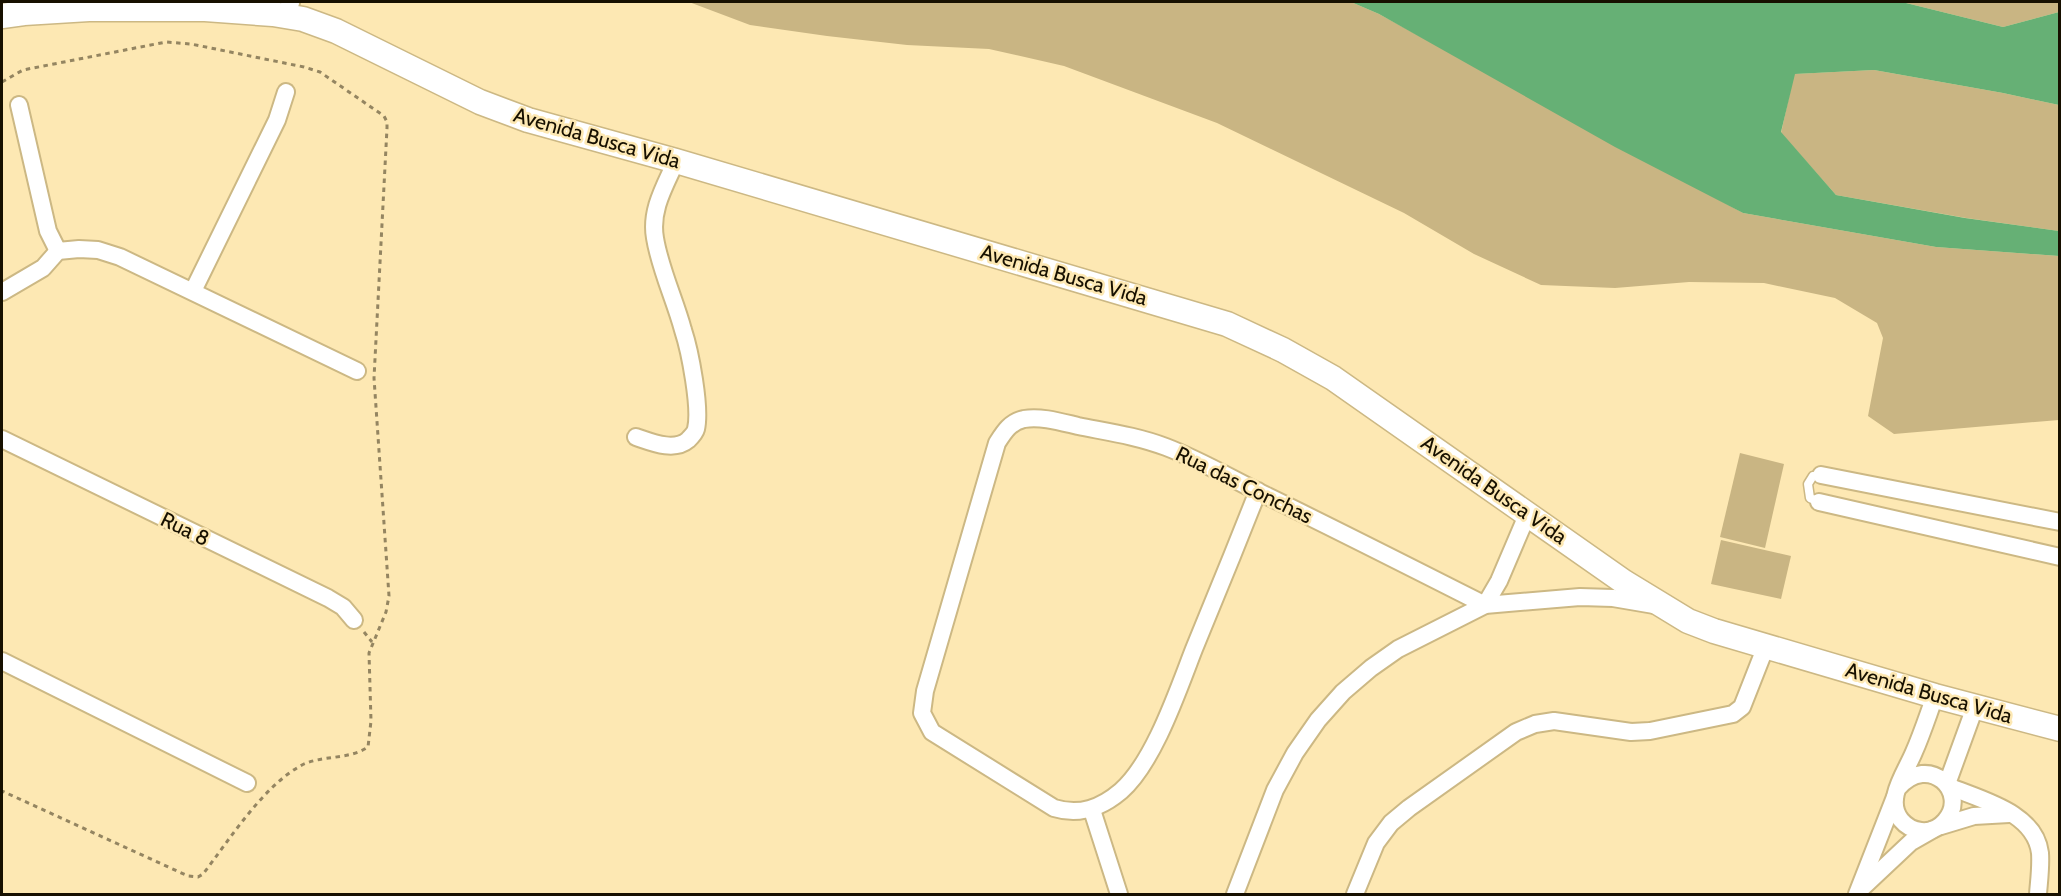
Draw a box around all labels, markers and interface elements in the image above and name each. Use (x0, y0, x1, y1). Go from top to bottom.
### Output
street label: Avenida Busca Vida (511, 102, 683, 173)
street label: Avenida Busca Vida (978, 239, 1150, 310)
street label: Avenida Busca Vida (1417, 430, 1572, 549)
street label: Rua das Conchas (1172, 441, 1317, 529)
street label: Rua 8 (157, 506, 214, 551)
street label: Avenida Busca Vida (1843, 657, 2015, 728)

